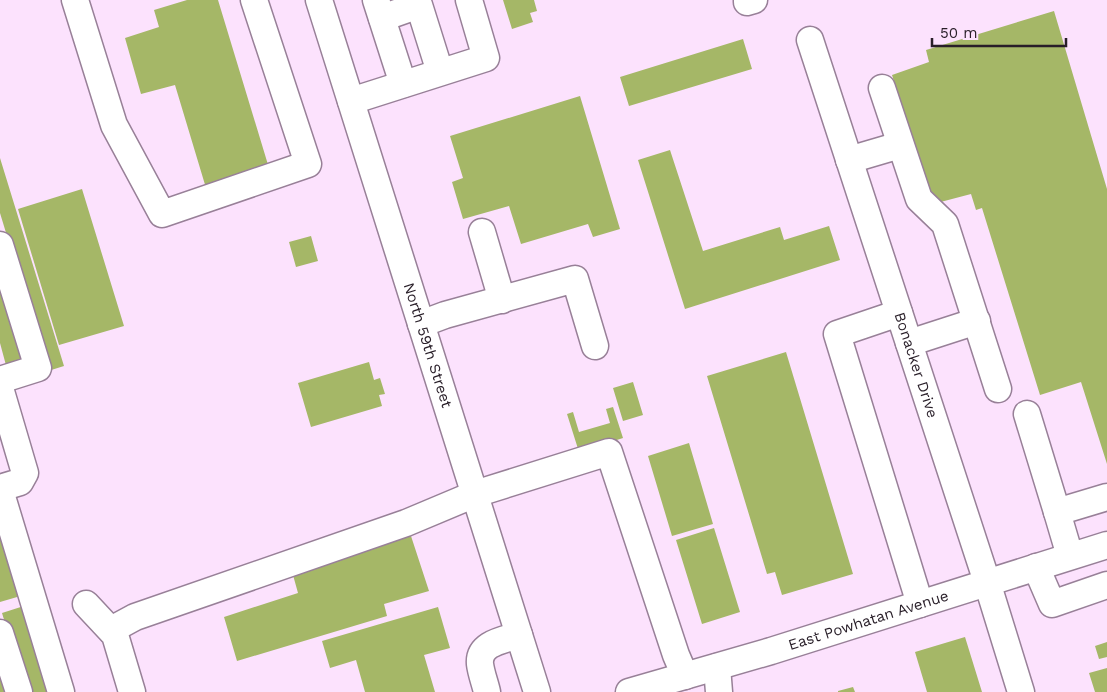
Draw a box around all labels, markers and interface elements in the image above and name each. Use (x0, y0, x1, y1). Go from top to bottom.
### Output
scale bar (932, 15, 1066, 47)
text: 50 m (940, 24, 977, 42)
street label: North 59th Street (400, 280, 456, 411)
street label: Bonacker Drive (891, 310, 942, 420)
street label: East Powhatan Avenue (786, 587, 951, 654)

